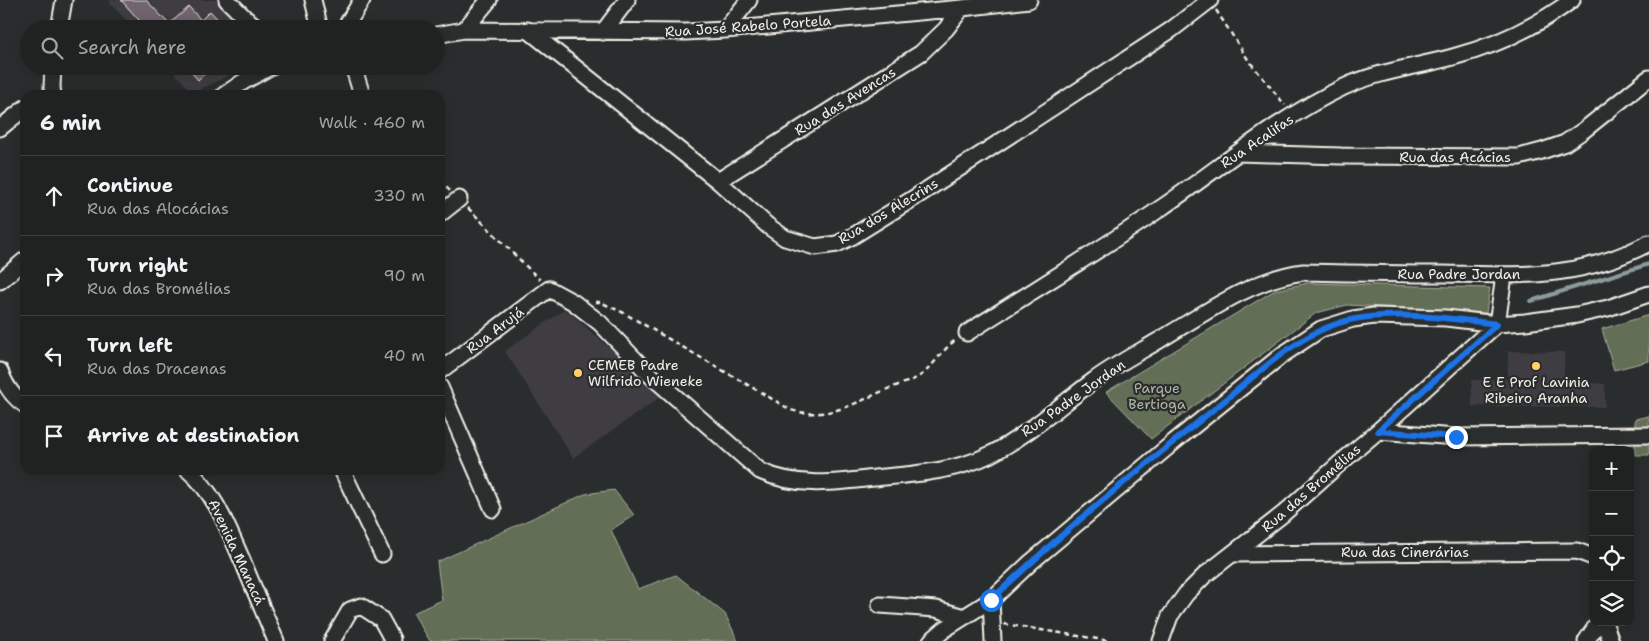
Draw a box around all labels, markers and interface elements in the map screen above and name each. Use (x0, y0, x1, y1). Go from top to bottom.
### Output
street label: Rua José Rabelo Portela (664, 11, 832, 41)
search box (20, 20, 445, 75)
icon: search (38, 34, 66, 62)
text: Search here (78, 35, 187, 60)
street label: Rua das Avencas (791, 63, 899, 139)
text: 6 min (40, 109, 101, 137)
street label: Rua Acalifas (1217, 110, 1297, 172)
text: Walk · 460 m (319, 112, 425, 133)
street label: Rua das Acácias (1399, 148, 1511, 166)
text: Continue (87, 173, 173, 198)
street label: Rua dos Alecrins (835, 174, 941, 248)
icon: ahead (40, 182, 68, 210)
text: 330 m (373, 185, 425, 206)
text: Rua das Alocácias (87, 198, 229, 219)
text: Turn right (87, 253, 188, 278)
icon: right (40, 262, 68, 290)
text: 90 m (384, 265, 425, 286)
street label: Rua Padre Jordan (1398, 265, 1521, 283)
text: Rua das Bromélias (87, 278, 231, 299)
street label: Rua Arujá (463, 302, 528, 357)
text: Turn left (87, 333, 173, 358)
icon: left (40, 342, 68, 370)
text: 40 m (383, 345, 425, 366)
street label: Rua Padre Jordan (1018, 355, 1129, 441)
place label: CEMEB Padre Wilfrido Wieneke (588, 356, 703, 390)
text: Rua das Dracenas (87, 358, 227, 379)
marker: E E Prof Lavinia Ribeiro Aranha (1530, 360, 1542, 372)
marker: CEMEB Padre Wilfrido Wieneke (572, 367, 584, 379)
place label: E E Prof Lavinia Ribeiro Aranha (1483, 373, 1590, 407)
park label: Parque Bertioga (1128, 379, 1186, 413)
icon: arrive (40, 422, 68, 450)
text: Arrive at destination (87, 423, 299, 448)
route end (1445, 426, 1468, 449)
street label: Rua das Bromélias (1258, 440, 1364, 536)
map controls (1589, 446, 1634, 626)
button: + (1589, 446, 1634, 491)
button: − (1589, 491, 1634, 536)
street label: Avenida Manacá (205, 496, 269, 608)
button: locate (1589, 536, 1634, 581)
street label: Rua das Cinerárias (1341, 543, 1469, 561)
button: layers (1589, 581, 1634, 626)
route start (980, 589, 1003, 612)

